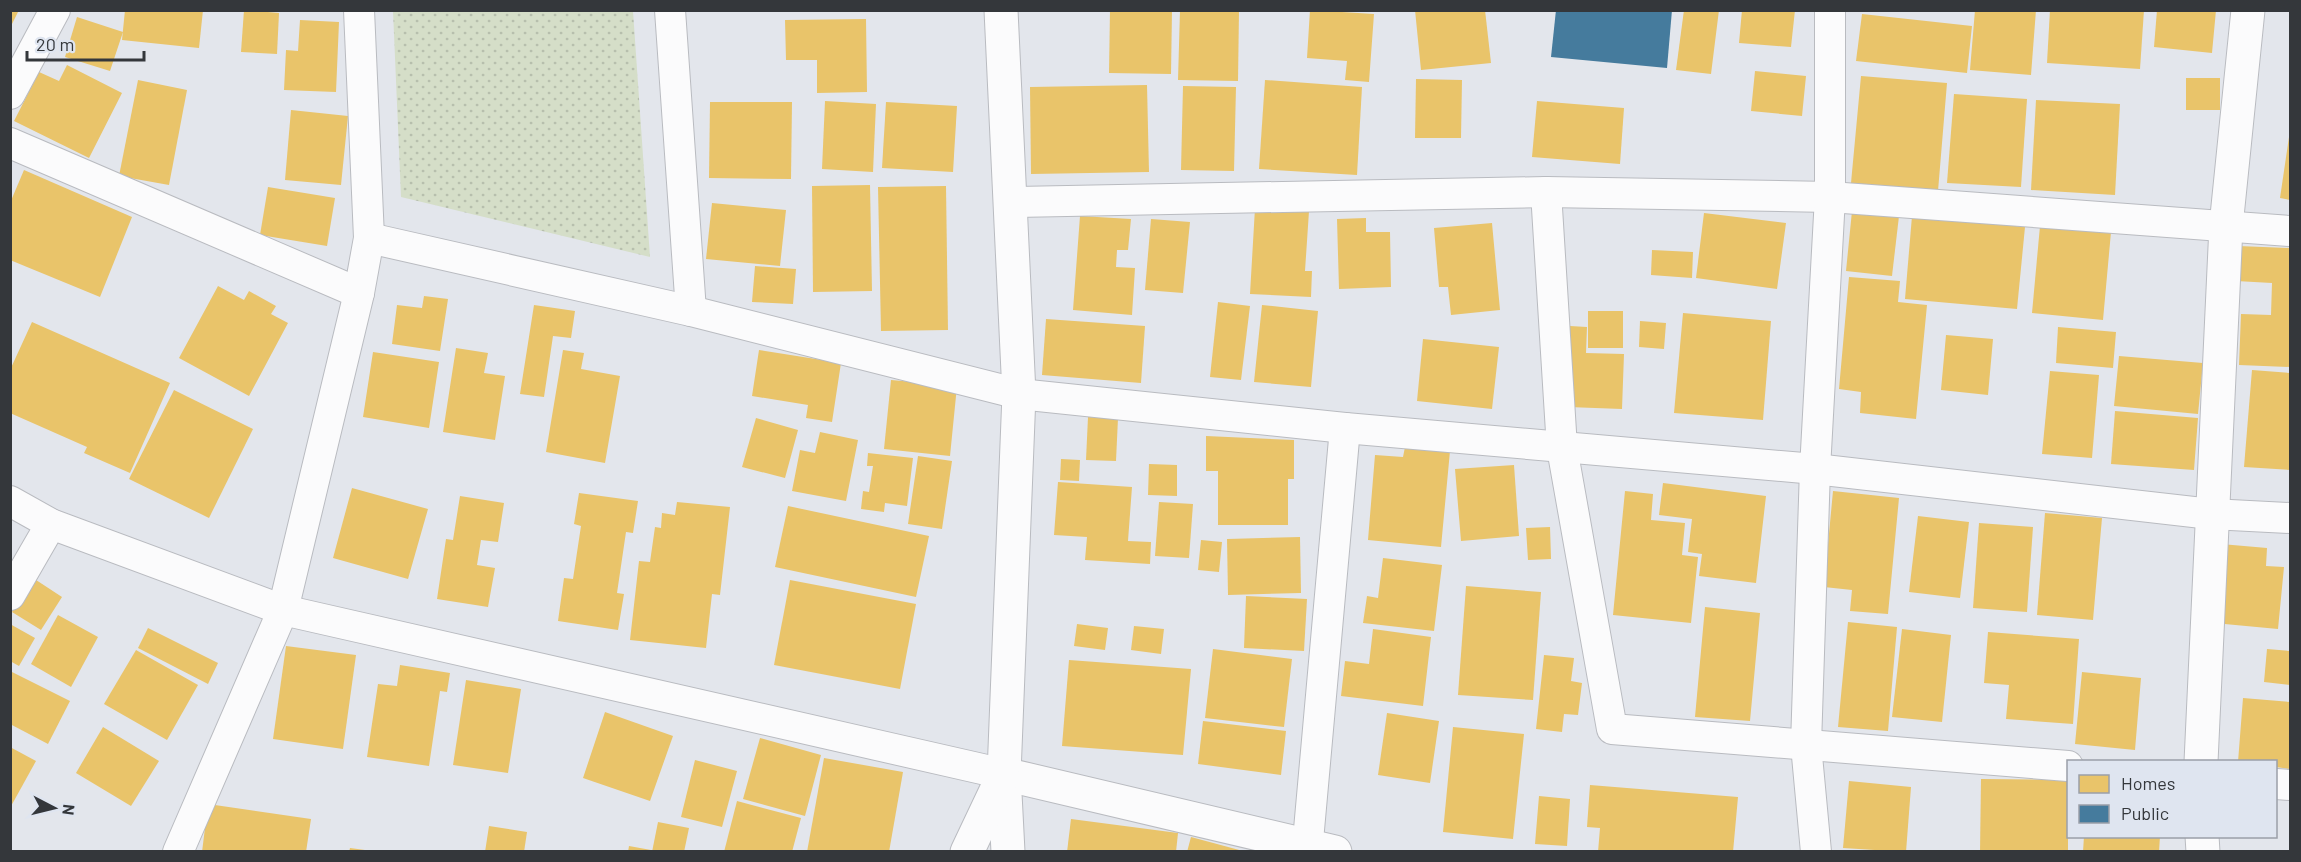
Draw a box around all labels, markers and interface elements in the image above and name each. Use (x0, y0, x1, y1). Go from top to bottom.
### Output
scale bar (27, 24, 144, 62)
text: 20 m (36, 33, 74, 55)
legend (2067, 760, 2277, 838)
text: Homes (2121, 772, 2175, 794)
north arrow (24, 778, 84, 838)
text: Public (2121, 802, 2169, 824)
text: N (59, 803, 79, 816)

